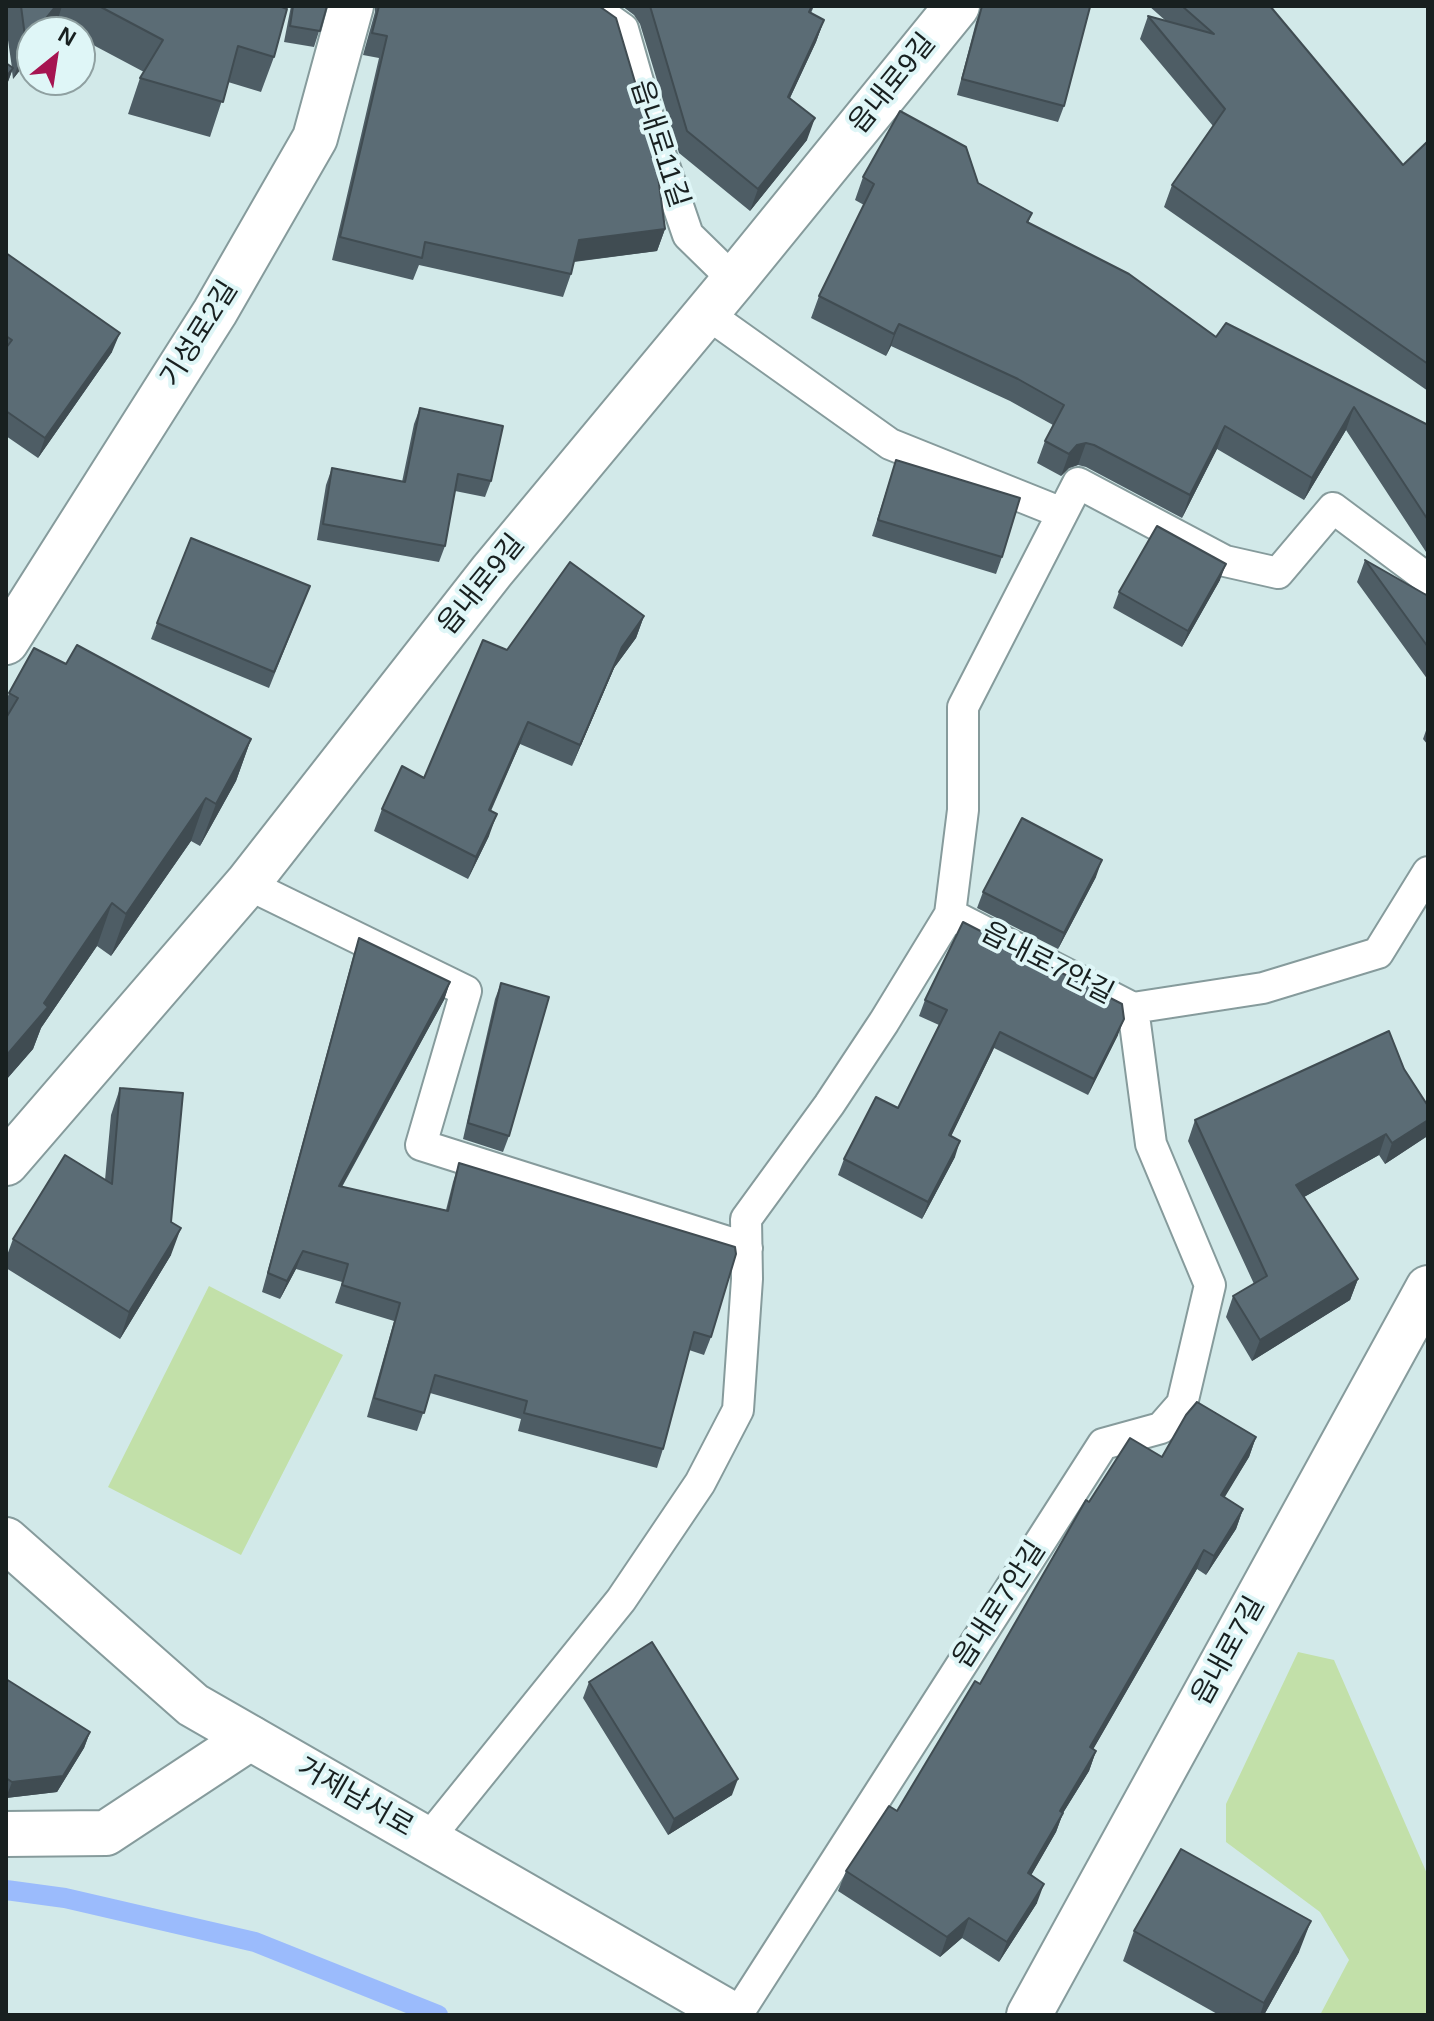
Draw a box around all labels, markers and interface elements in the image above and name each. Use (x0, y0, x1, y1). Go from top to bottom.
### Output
north arrow (16, 16, 96, 96)
text: N (54, 22, 80, 51)
street label: 읍내로9길 (843, 27, 943, 141)
street label: 읍내로11길 (623, 76, 695, 212)
street label: 기성로2길 (154, 275, 246, 393)
street label: 읍내로9길 (432, 528, 532, 642)
street label: 읍내로7안길 (975, 916, 1119, 1012)
street label: 읍내로7안길 (947, 1535, 1053, 1675)
street label: 읍내로7길 (1186, 1591, 1272, 1711)
street label: 거제남서로 (291, 1751, 419, 1845)

